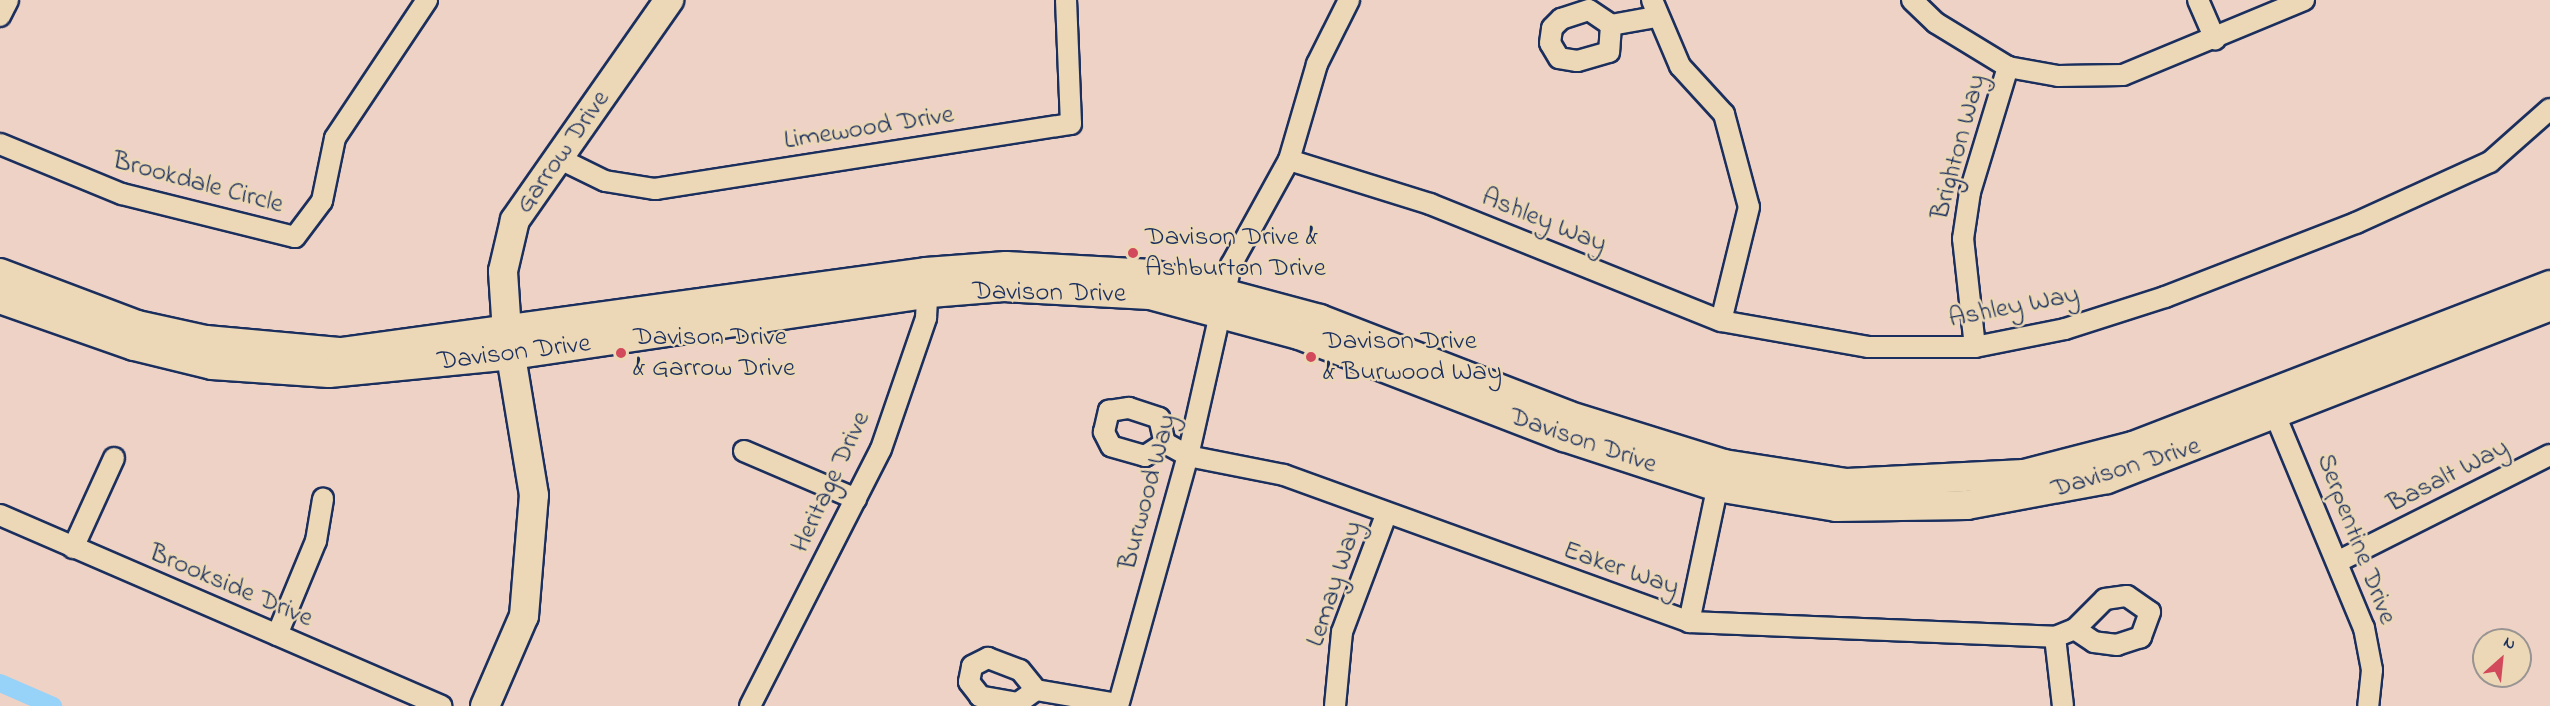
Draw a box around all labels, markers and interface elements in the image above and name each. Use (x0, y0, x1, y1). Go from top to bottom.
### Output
street label: Brighton Way (1924, 71, 1994, 223)
street label: Garrow Drive (509, 84, 617, 220)
street label: Limewood Drive (782, 99, 956, 157)
street label: Brookdale Circle (109, 145, 287, 221)
street label: Ashley Way (1477, 181, 1611, 261)
place label: Davison Drive & Ashburton Drive (1145, 221, 1326, 284)
marker: Davison Drive & Ashburton Drive (1126, 246, 1140, 260)
street label: Davison Drive (972, 275, 1126, 311)
street label: Ashley Way (1946, 278, 2082, 336)
place label: Davison Drive & Garrow Drive (633, 321, 795, 384)
place label: Davison Drive & Burwood Way (1323, 325, 1502, 388)
street label: Davison Drive (436, 328, 592, 378)
marker: Davison Drive & Garrow Drive (614, 346, 628, 360)
marker: Davison Drive & Burwood Way (1304, 350, 1318, 364)
street label: Davison Drive (1505, 401, 1661, 481)
street label: Heritage Drive (784, 406, 878, 558)
street label: Burwood Way (1112, 411, 1184, 573)
street label: Davison Drive (2048, 430, 2204, 506)
street label: Basalt Way (2382, 432, 2514, 520)
street label: Serpentine Drive (2309, 449, 2403, 629)
street label: Lemay Way (1300, 517, 1370, 651)
street label: Eaker Way (1559, 534, 1683, 604)
street label: Brookside Drive (144, 537, 318, 635)
north arrow (2472, 628, 2532, 688)
text: N (2499, 631, 2520, 657)

